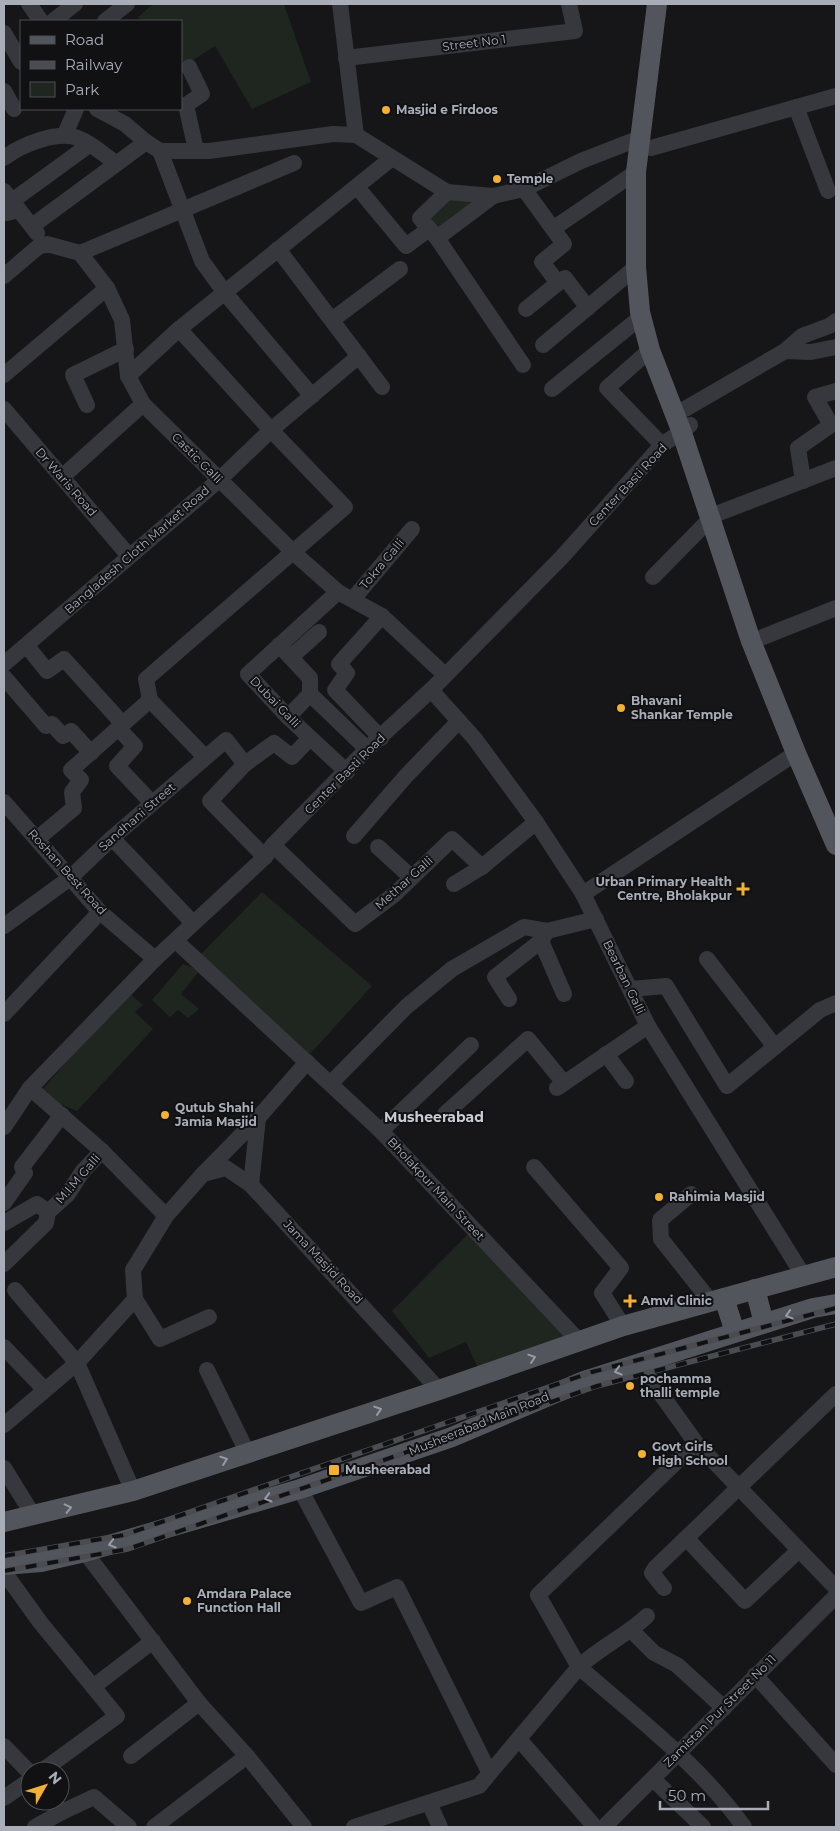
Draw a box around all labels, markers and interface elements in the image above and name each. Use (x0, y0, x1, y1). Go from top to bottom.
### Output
legend (20, 20, 182, 110)
text: Road (65, 30, 104, 49)
street label: Street No 1 (441, 31, 507, 54)
text: Railway (65, 55, 123, 74)
text: Park (65, 80, 99, 99)
place label: Masjid e Firdoos (396, 102, 499, 117)
marker: Masjid e Firdoos (380, 104, 392, 116)
place label: Temple (507, 171, 554, 186)
marker: Temple (491, 173, 503, 185)
street label: Castic Galli (169, 429, 226, 486)
street label: Center Basti Road (585, 440, 670, 529)
street label: Dr Waris Road (33, 444, 100, 519)
street label: Bangladesh Cloth Market Road (61, 482, 212, 617)
street label: Tokra Galli (356, 535, 407, 592)
street label: Dubai Galli (247, 673, 304, 730)
place label: Bhavani Shankar Temple (631, 693, 733, 722)
marker: Bhavani Shankar Temple (615, 702, 627, 714)
street label: Center Basti Road (301, 730, 388, 817)
street label: Sandhani Street (95, 779, 178, 854)
street label: Roshan Best Road (25, 826, 110, 918)
street label: Methar Galli (372, 853, 436, 913)
place label: Urban Primary Health Centre, Bholakpur (595, 874, 732, 903)
marker: Urban Primary Health Centre, Bholakpur (736, 882, 750, 896)
street label: Bearban Galli (600, 937, 649, 1016)
place label: Qutub Shahi Jamia Masjid (174, 1100, 257, 1129)
district label: Musheerabad (384, 1108, 484, 1126)
marker: Qutub Shahi Jamia Masjid (159, 1109, 171, 1121)
street label: Bholakpur Main Street (385, 1134, 488, 1243)
street label: M.I.M Galli (52, 1151, 103, 1207)
place label: Rahimia Masjid (669, 1189, 765, 1204)
marker: Rahimia Masjid (653, 1191, 665, 1203)
street label: Jama Masjid Road (280, 1216, 366, 1307)
place label: Amvi Clinic (640, 1293, 712, 1308)
marker: Amvi Clinic (623, 1294, 637, 1308)
one-way arrow (785, 1310, 794, 1320)
one-way arrow (527, 1354, 536, 1364)
one-way arrow (614, 1365, 622, 1376)
place label: pochamma thalli temple (640, 1371, 720, 1400)
marker: pochamma thalli temple (624, 1380, 636, 1392)
street label: Musheerabad Main Road (406, 1388, 551, 1459)
one-way arrow (374, 1406, 382, 1416)
place label: Govt Girls High School (652, 1439, 728, 1468)
marker: Govt Girls High School (636, 1448, 648, 1460)
one-way arrow (219, 1456, 227, 1466)
place label: Musheerabad (345, 1462, 431, 1477)
marker: Musheerabad (327, 1463, 341, 1477)
one-way arrow (264, 1492, 273, 1503)
one-way arrow (64, 1503, 73, 1514)
one-way arrow (109, 1538, 117, 1548)
place label: Amdara Palace Function Hall (196, 1586, 292, 1615)
marker: Amdara Palace Function Hall (181, 1595, 193, 1607)
street label: Zamistan Pur Street No 11 (660, 1651, 779, 1770)
north arrow (20, 1761, 70, 1811)
text: N (45, 1768, 66, 1788)
scale bar (660, 1778, 768, 1810)
text: 50 m (668, 1786, 706, 1805)

